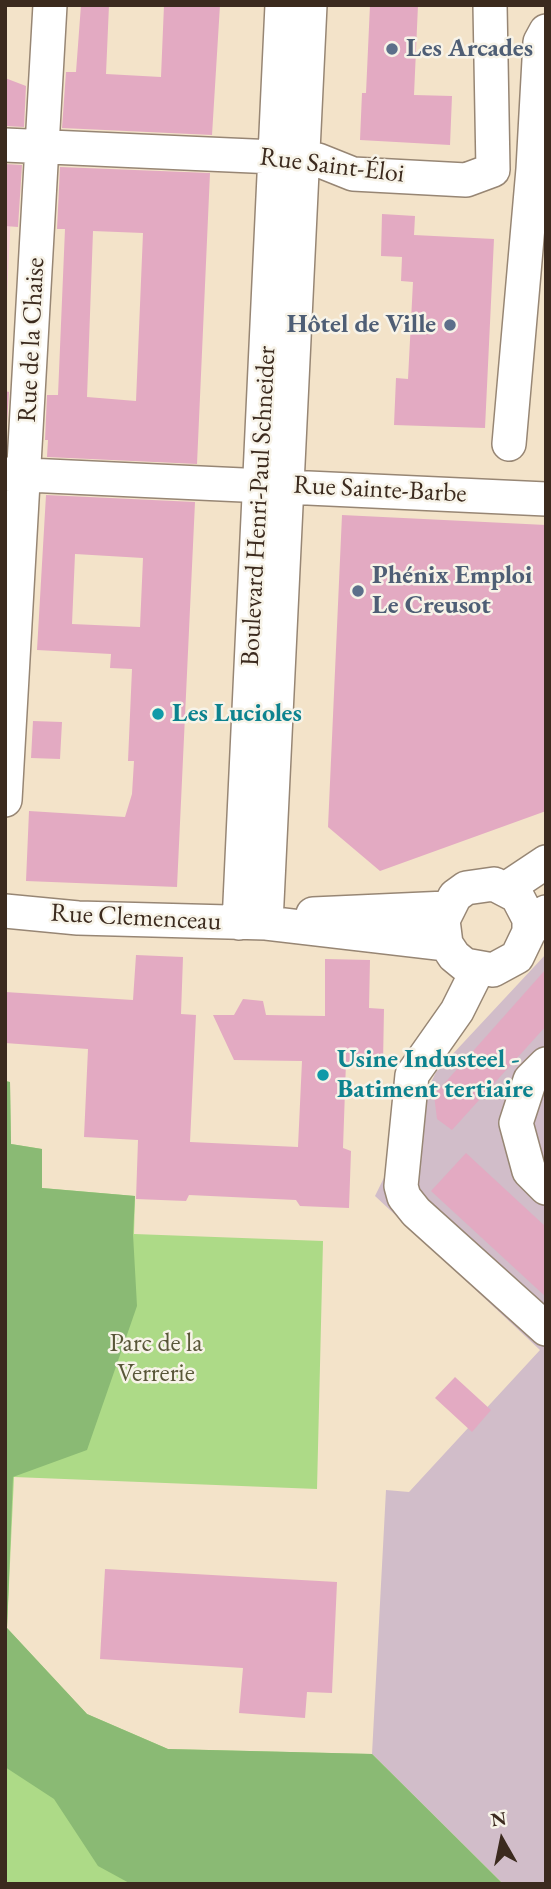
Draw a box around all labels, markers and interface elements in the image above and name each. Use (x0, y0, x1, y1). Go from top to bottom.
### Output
place label: Les Arcades (406, 33, 533, 65)
marker: Les Arcades (384, 41, 400, 57)
street label: Rue Saint-Éloi (258, 142, 406, 190)
street label: Rue de la Chaise (12, 257, 52, 423)
place label: Hôtel de Ville (287, 309, 436, 341)
marker: Hôtel de Ville (442, 317, 458, 333)
street label: Boulevard Henri-Paul Schneider (235, 345, 283, 667)
street label: Rue Sainte-Barbe (293, 470, 467, 510)
place label: Phénix Emploi Le Creusot (372, 560, 532, 622)
marker: Phénix Emploi Le Creusot (350, 583, 366, 599)
place label: Les Lucioles (172, 698, 302, 730)
marker: Les Lucioles (150, 706, 166, 722)
street label: Rue Clemenceau (50, 898, 222, 938)
place label: Usine Industeel - Batiment tertiaire (337, 1044, 533, 1106)
marker: Usine Industeel - Batiment tertiaire (315, 1067, 331, 1083)
park label: Parc de la Verrerie (109, 1328, 203, 1390)
north arrow (467, 1805, 537, 1875)
text: N (489, 1805, 508, 1832)

